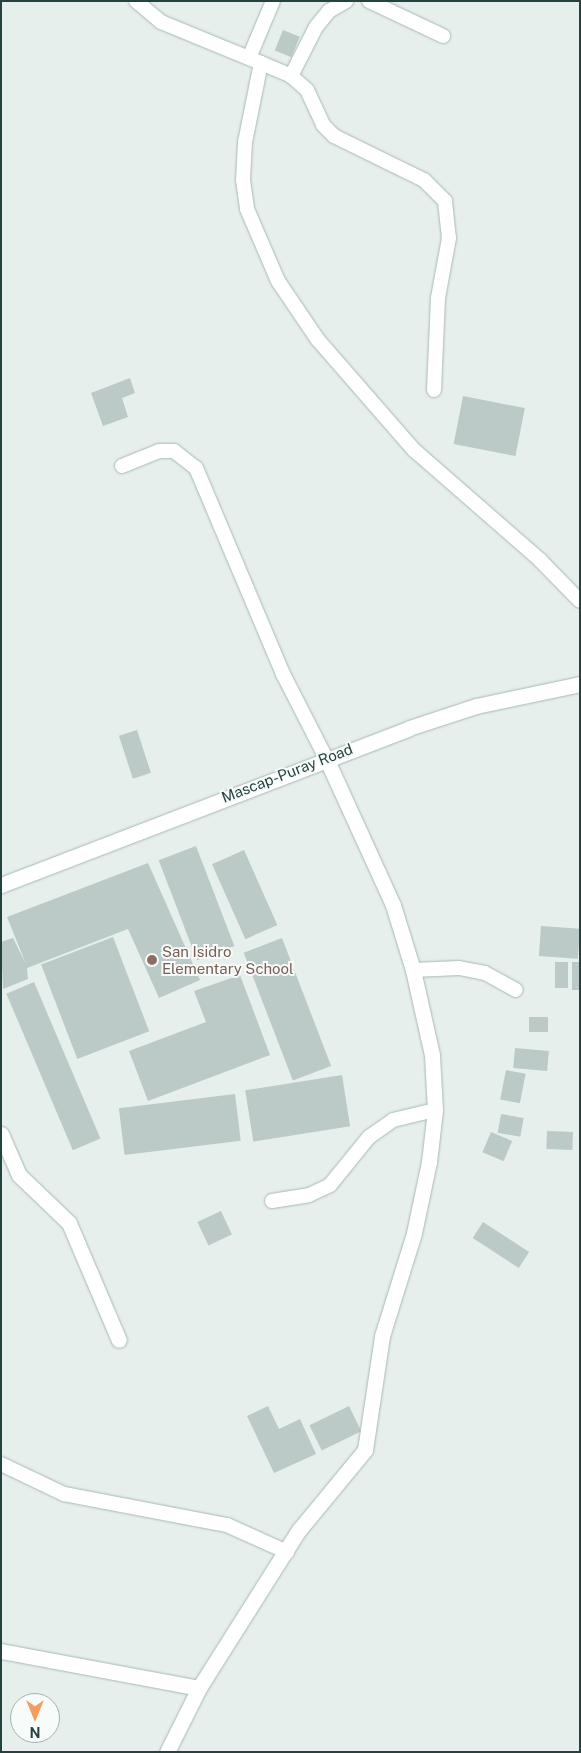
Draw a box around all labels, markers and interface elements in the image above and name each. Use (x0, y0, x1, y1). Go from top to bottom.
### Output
street label: Mascap-Puray Road (219, 740, 355, 806)
place label: San Isidro Elementary School (162, 942, 294, 977)
marker: San Isidro Elementary School (146, 954, 158, 966)
north arrow (10, 1693, 60, 1743)
text: N (30, 1724, 40, 1740)

